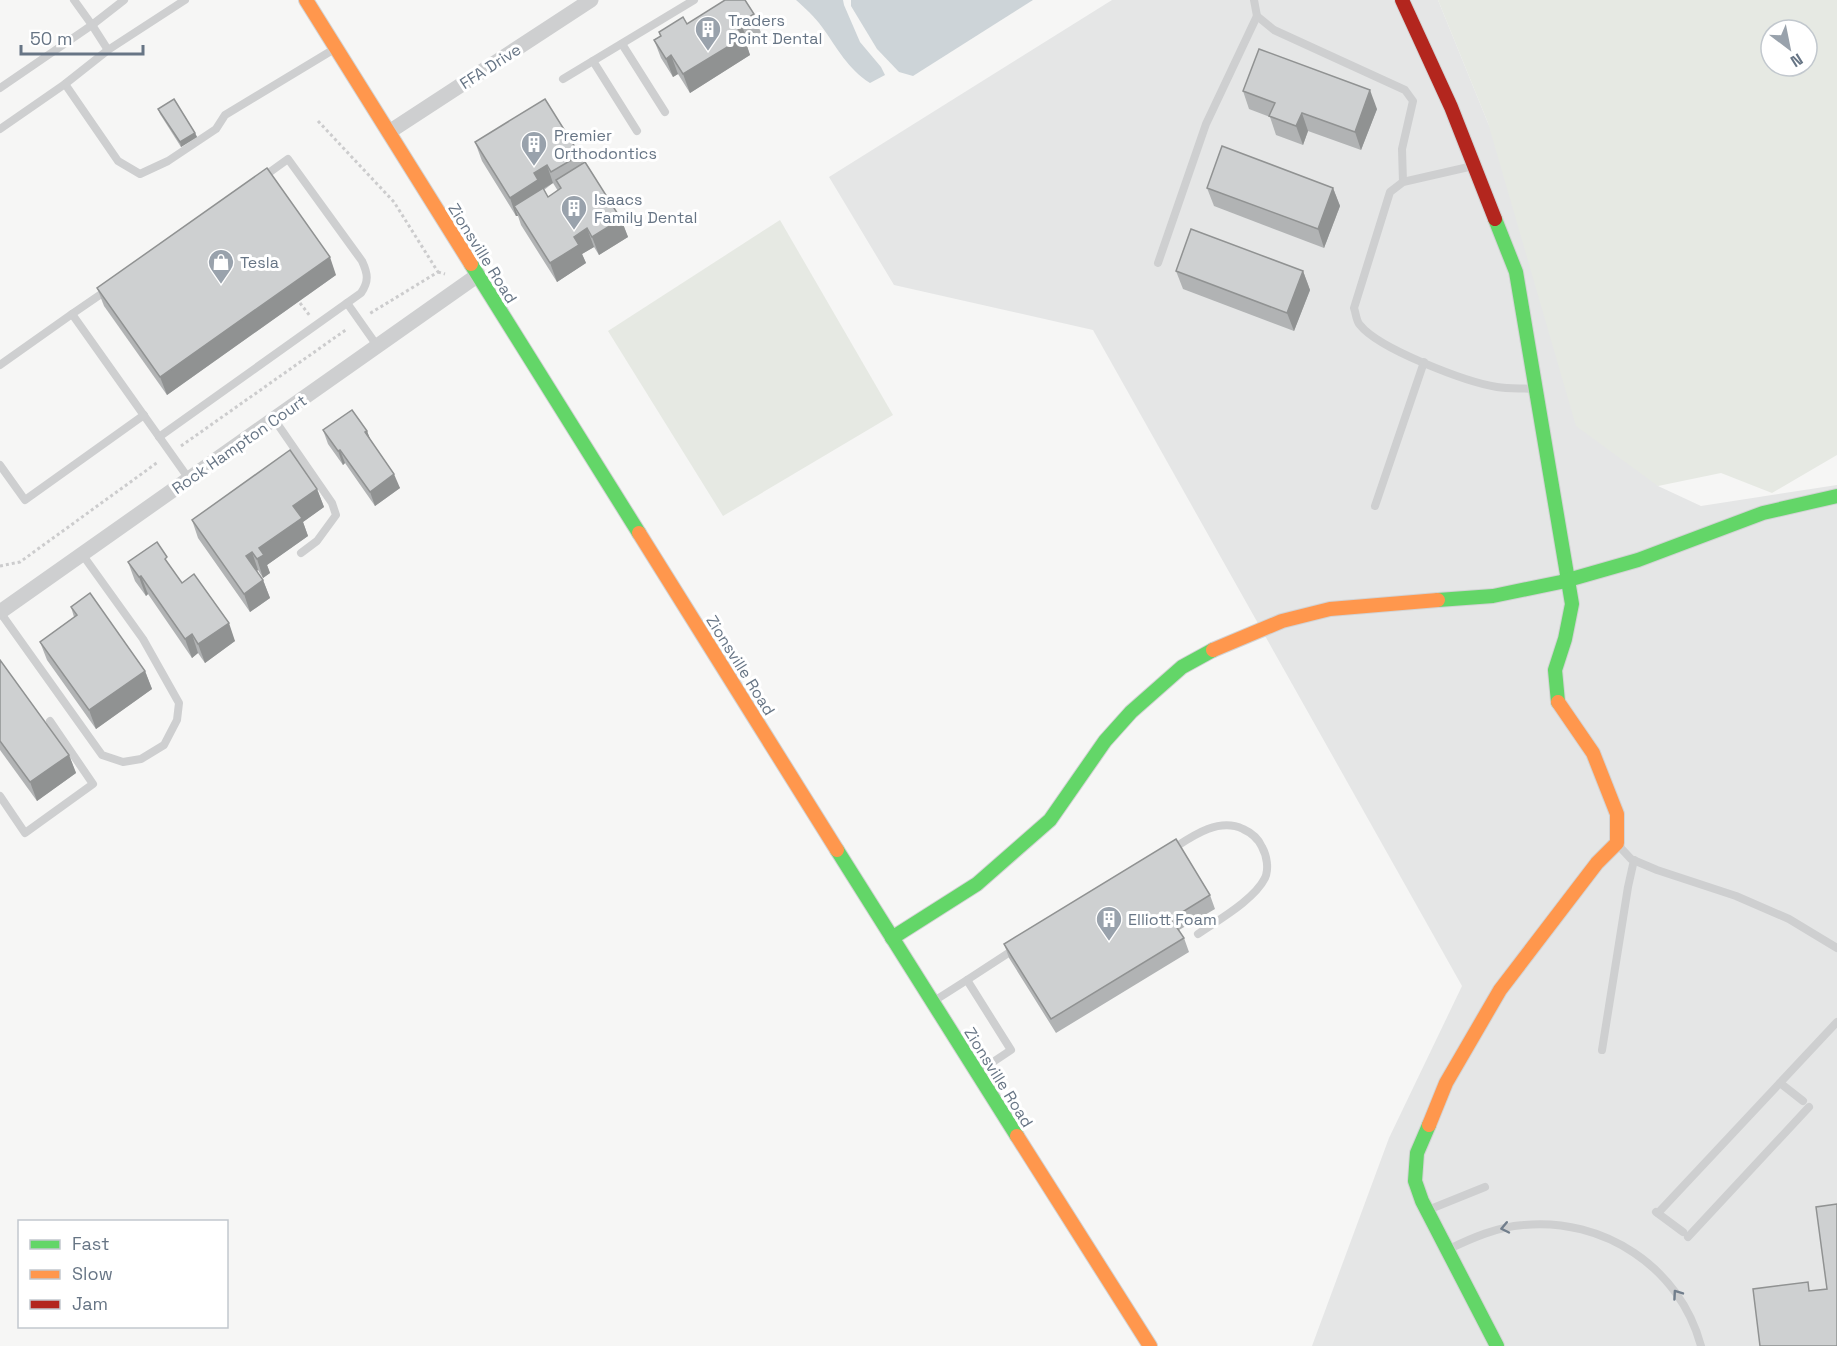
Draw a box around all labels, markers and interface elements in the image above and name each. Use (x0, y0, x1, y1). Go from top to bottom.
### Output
place label: Traders Point Dental (728, 10, 822, 49)
building icon: Traders Point Dental (693, 14, 723, 52)
scale bar (21, 18, 142, 56)
north arrow (1759, 18, 1819, 78)
text: 50 m (30, 27, 72, 50)
street label: FFA Drive (456, 39, 525, 94)
text: N (1787, 49, 1807, 72)
place label: Premier Orthodontics (554, 125, 657, 164)
building icon: Premier Orthodontics (519, 129, 549, 167)
place label: Isaacs Family Dental (594, 189, 697, 228)
building icon: Isaacs Family Dental (559, 193, 589, 231)
street label: Zionsville Road (443, 199, 522, 307)
shop icon: Tesla (206, 247, 236, 285)
place label: Tesla (240, 252, 279, 273)
street label: Rock Hampton Court (168, 390, 311, 499)
street label: Zionsville Road (701, 611, 780, 719)
building icon: Elliott Foam (1094, 904, 1124, 942)
place label: Elliott Foam (1128, 909, 1217, 930)
street label: Zionsville Road (959, 1023, 1038, 1131)
legend (18, 1220, 228, 1328)
one-way arrow (1500, 1221, 1510, 1234)
text: Fast (72, 1232, 109, 1255)
text: Slow (72, 1262, 113, 1285)
one-way arrow (1673, 1289, 1684, 1300)
text: Jam (72, 1292, 108, 1315)

